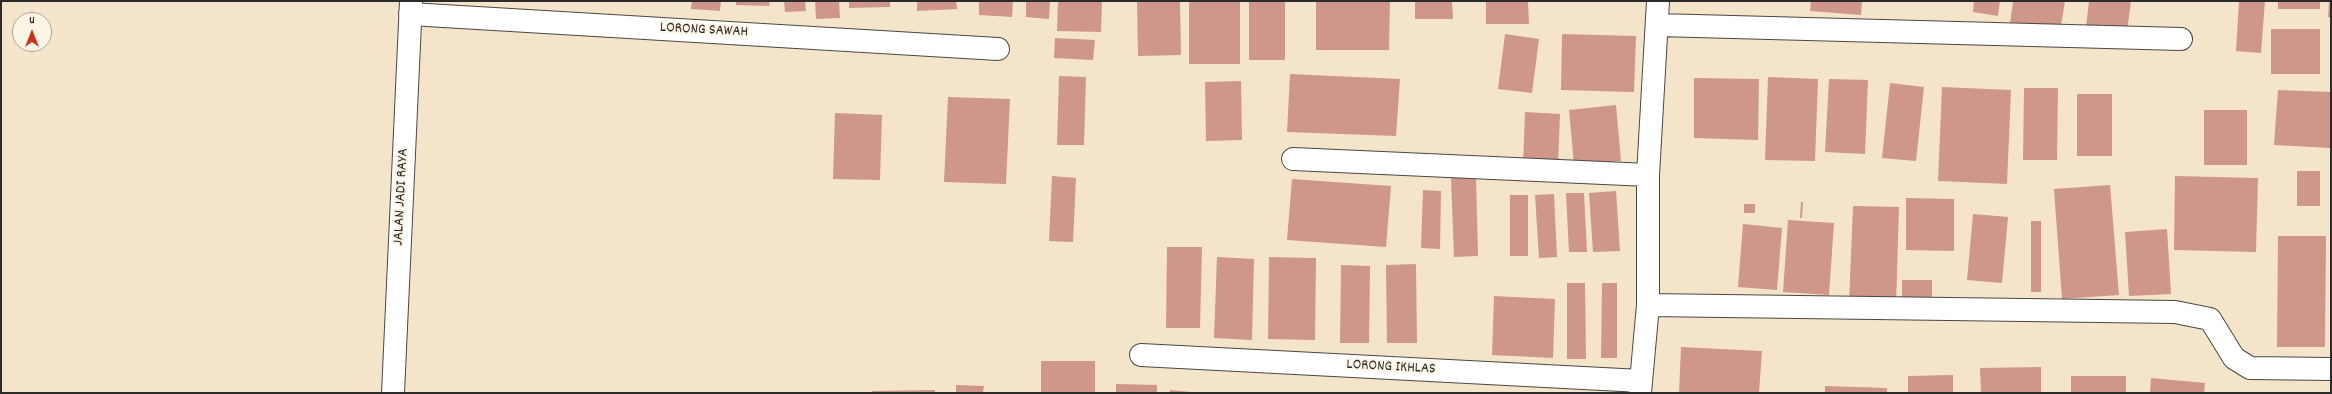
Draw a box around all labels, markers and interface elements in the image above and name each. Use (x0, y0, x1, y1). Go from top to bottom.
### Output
north arrow (12, 12, 52, 52)
text: U (29, 13, 35, 29)
street label: LORONG SAWAH (659, 20, 749, 42)
street label: JALAN JADI RAYA (390, 148, 414, 246)
street label: LORONG IKHLAS (1346, 357, 1436, 379)

